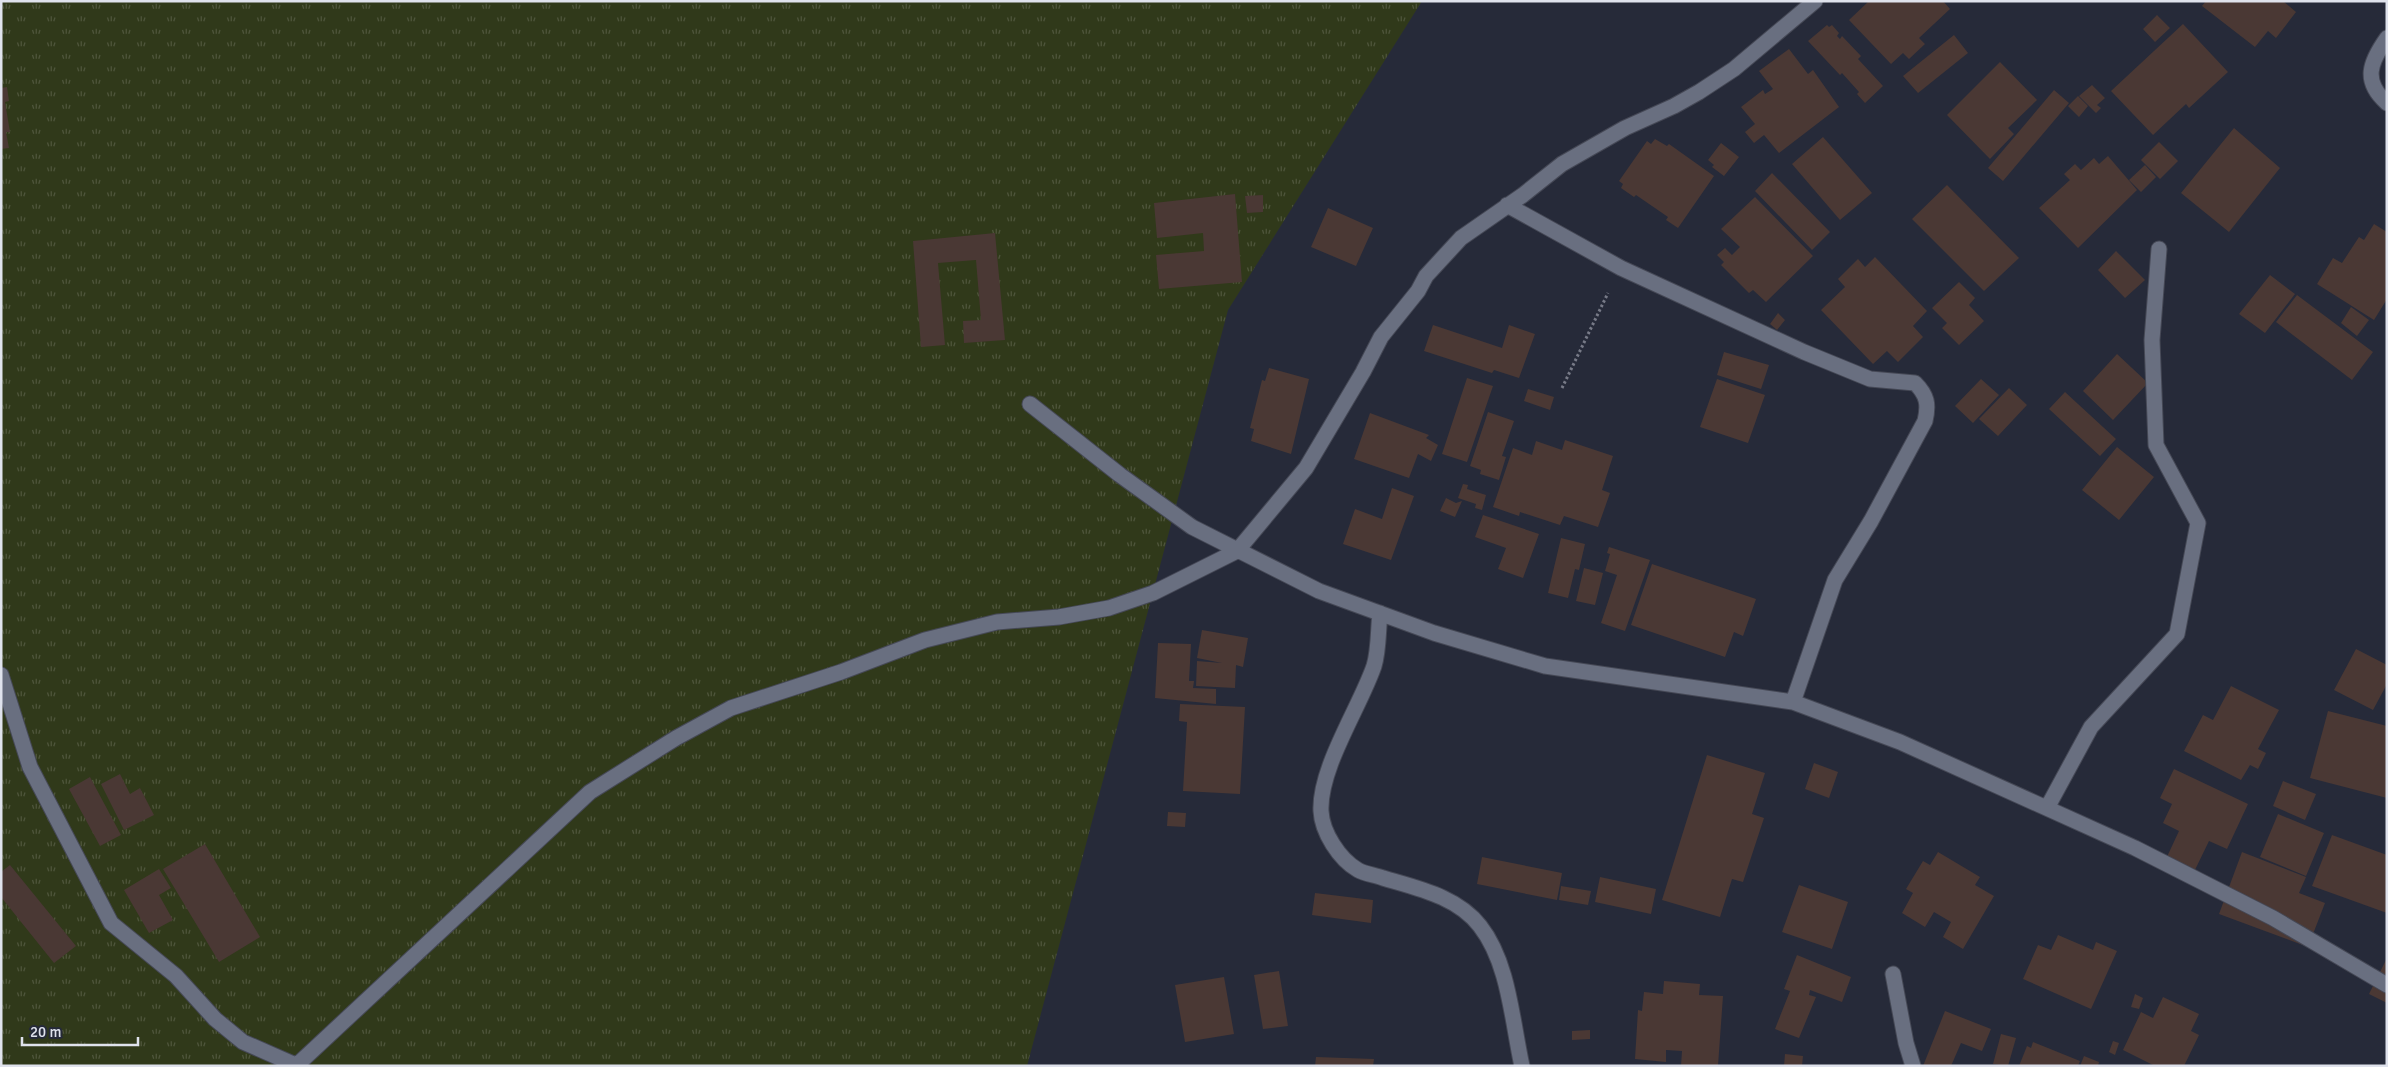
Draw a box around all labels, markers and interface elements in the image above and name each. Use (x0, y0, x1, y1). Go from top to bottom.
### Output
scale bar (22, 1014, 139, 1046)
text: 20 m (30, 1023, 61, 1041)

